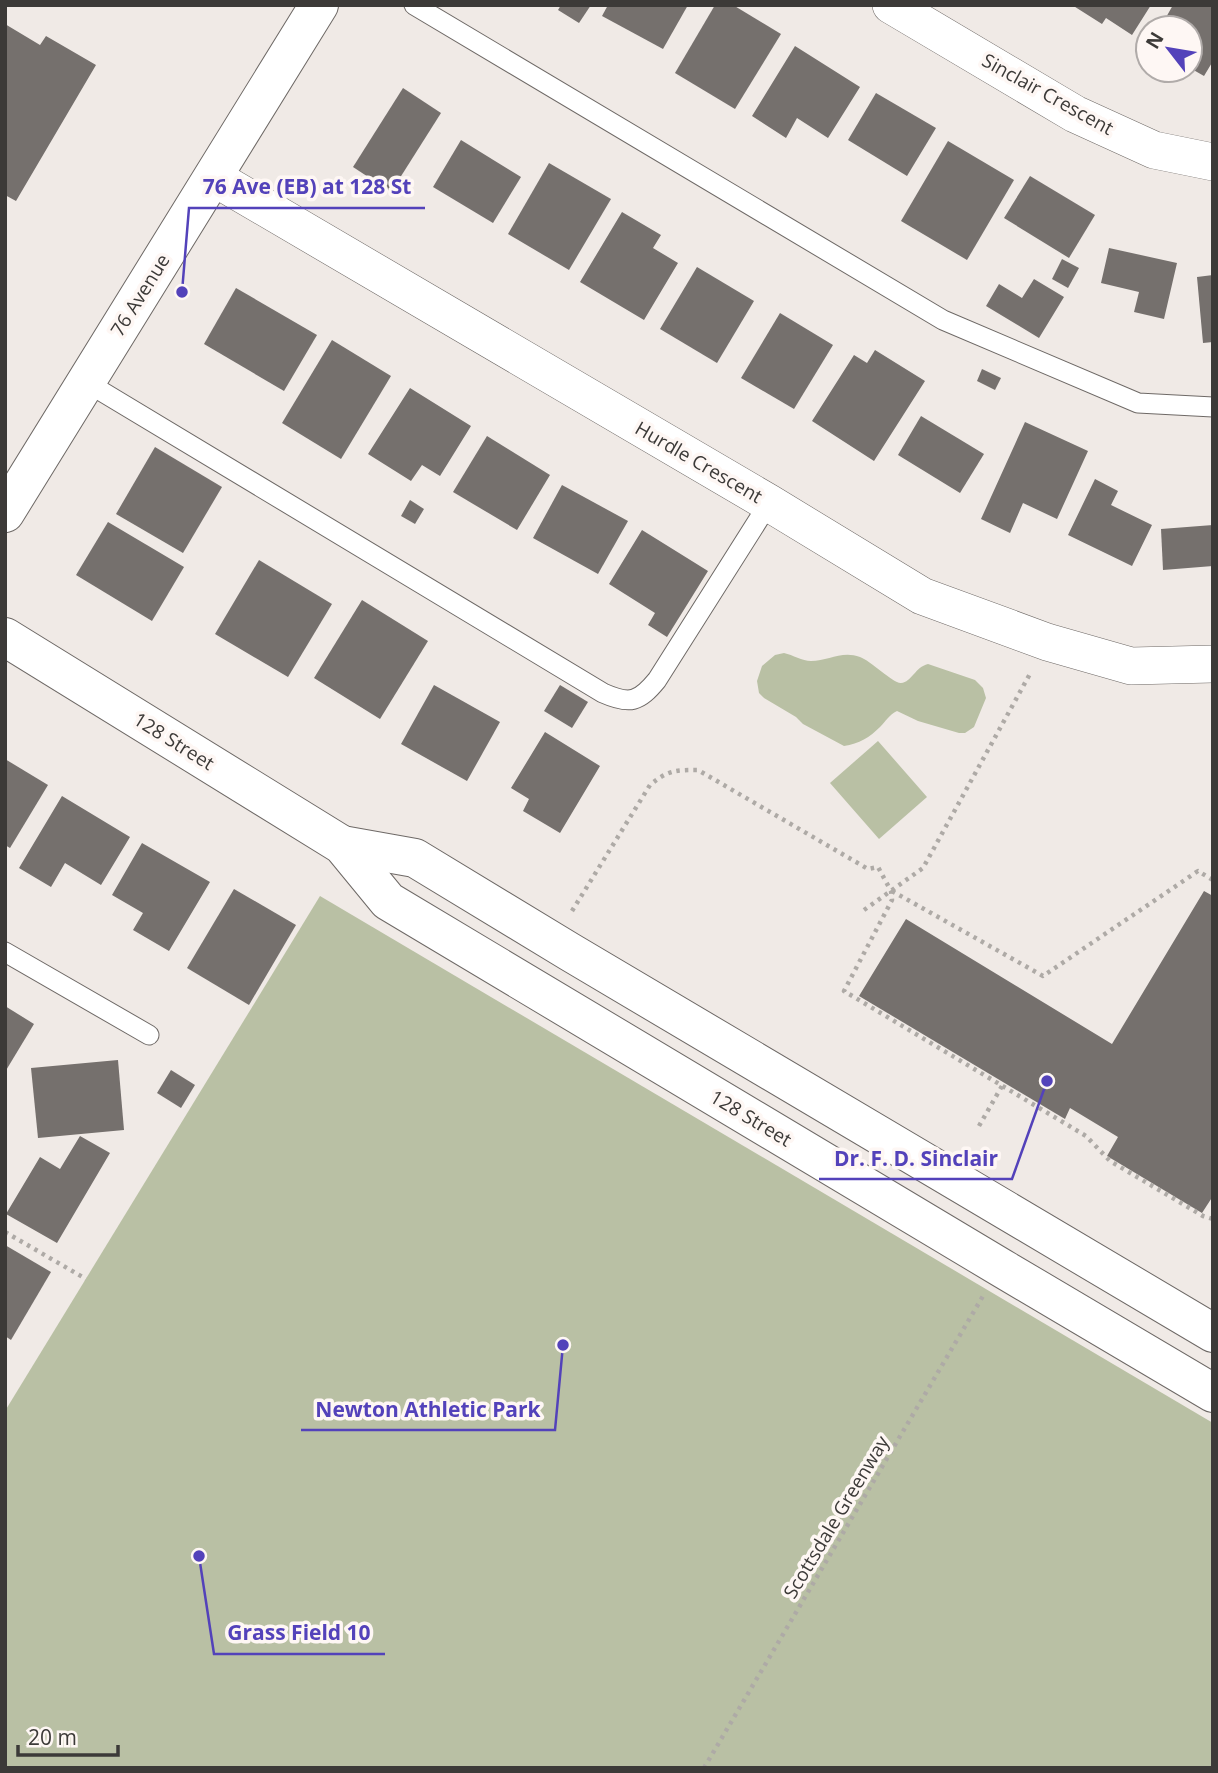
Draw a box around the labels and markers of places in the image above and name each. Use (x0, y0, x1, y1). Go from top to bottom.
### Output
callout: 76 Ave (EB) at 128 St (189, 166, 425, 208)
callout: Dr. F. D. Sinclair (819, 1137, 1012, 1179)
callout: Newton Athletic Park (301, 1388, 555, 1430)
callout: Grass Field 10 (214, 1612, 385, 1654)

